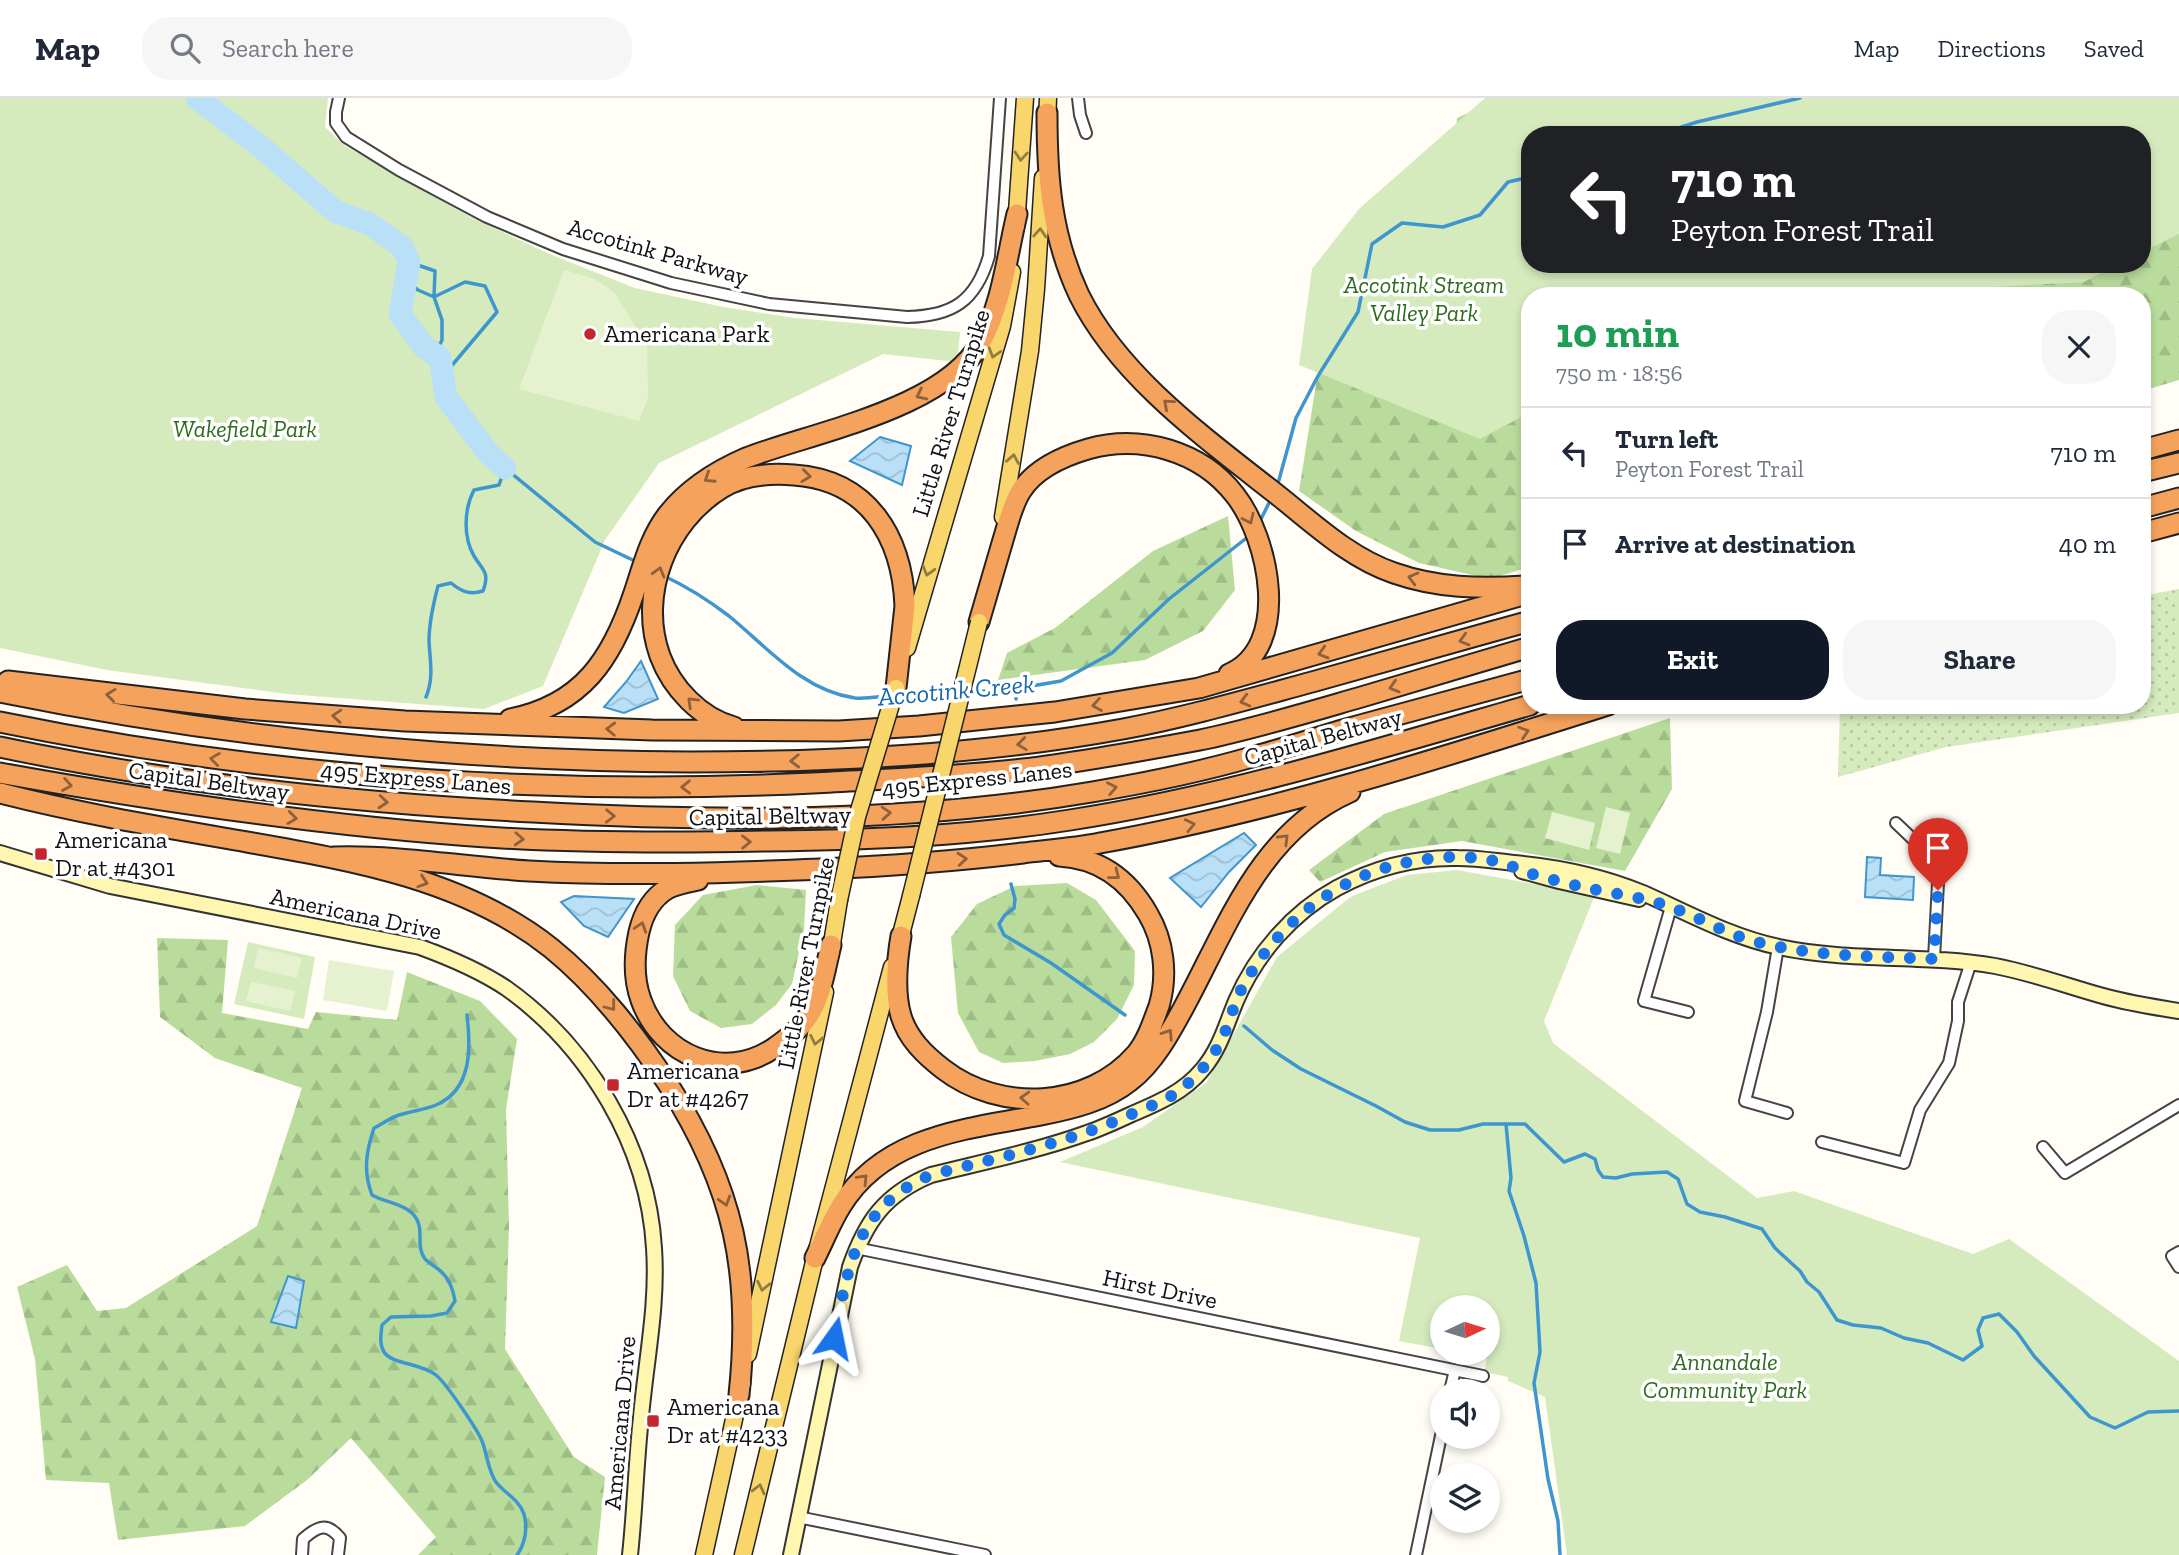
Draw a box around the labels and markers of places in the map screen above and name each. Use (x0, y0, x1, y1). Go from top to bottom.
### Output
place label: Americana Park (604, 319, 770, 348)
marker: Americana Park (582, 326, 598, 342)
pin (1908, 818, 1968, 890)
place label: Americana Dr at #4301 (55, 825, 175, 882)
marker: Americana Dr at #4301 (33, 846, 49, 862)
place label: Americana Dr at #4267 (627, 1056, 749, 1113)
marker: Americana Dr at #4267 (605, 1077, 621, 1093)
place label: Americana Dr at #4233 (667, 1392, 788, 1449)
marker: Americana Dr at #4233 (645, 1413, 661, 1429)

